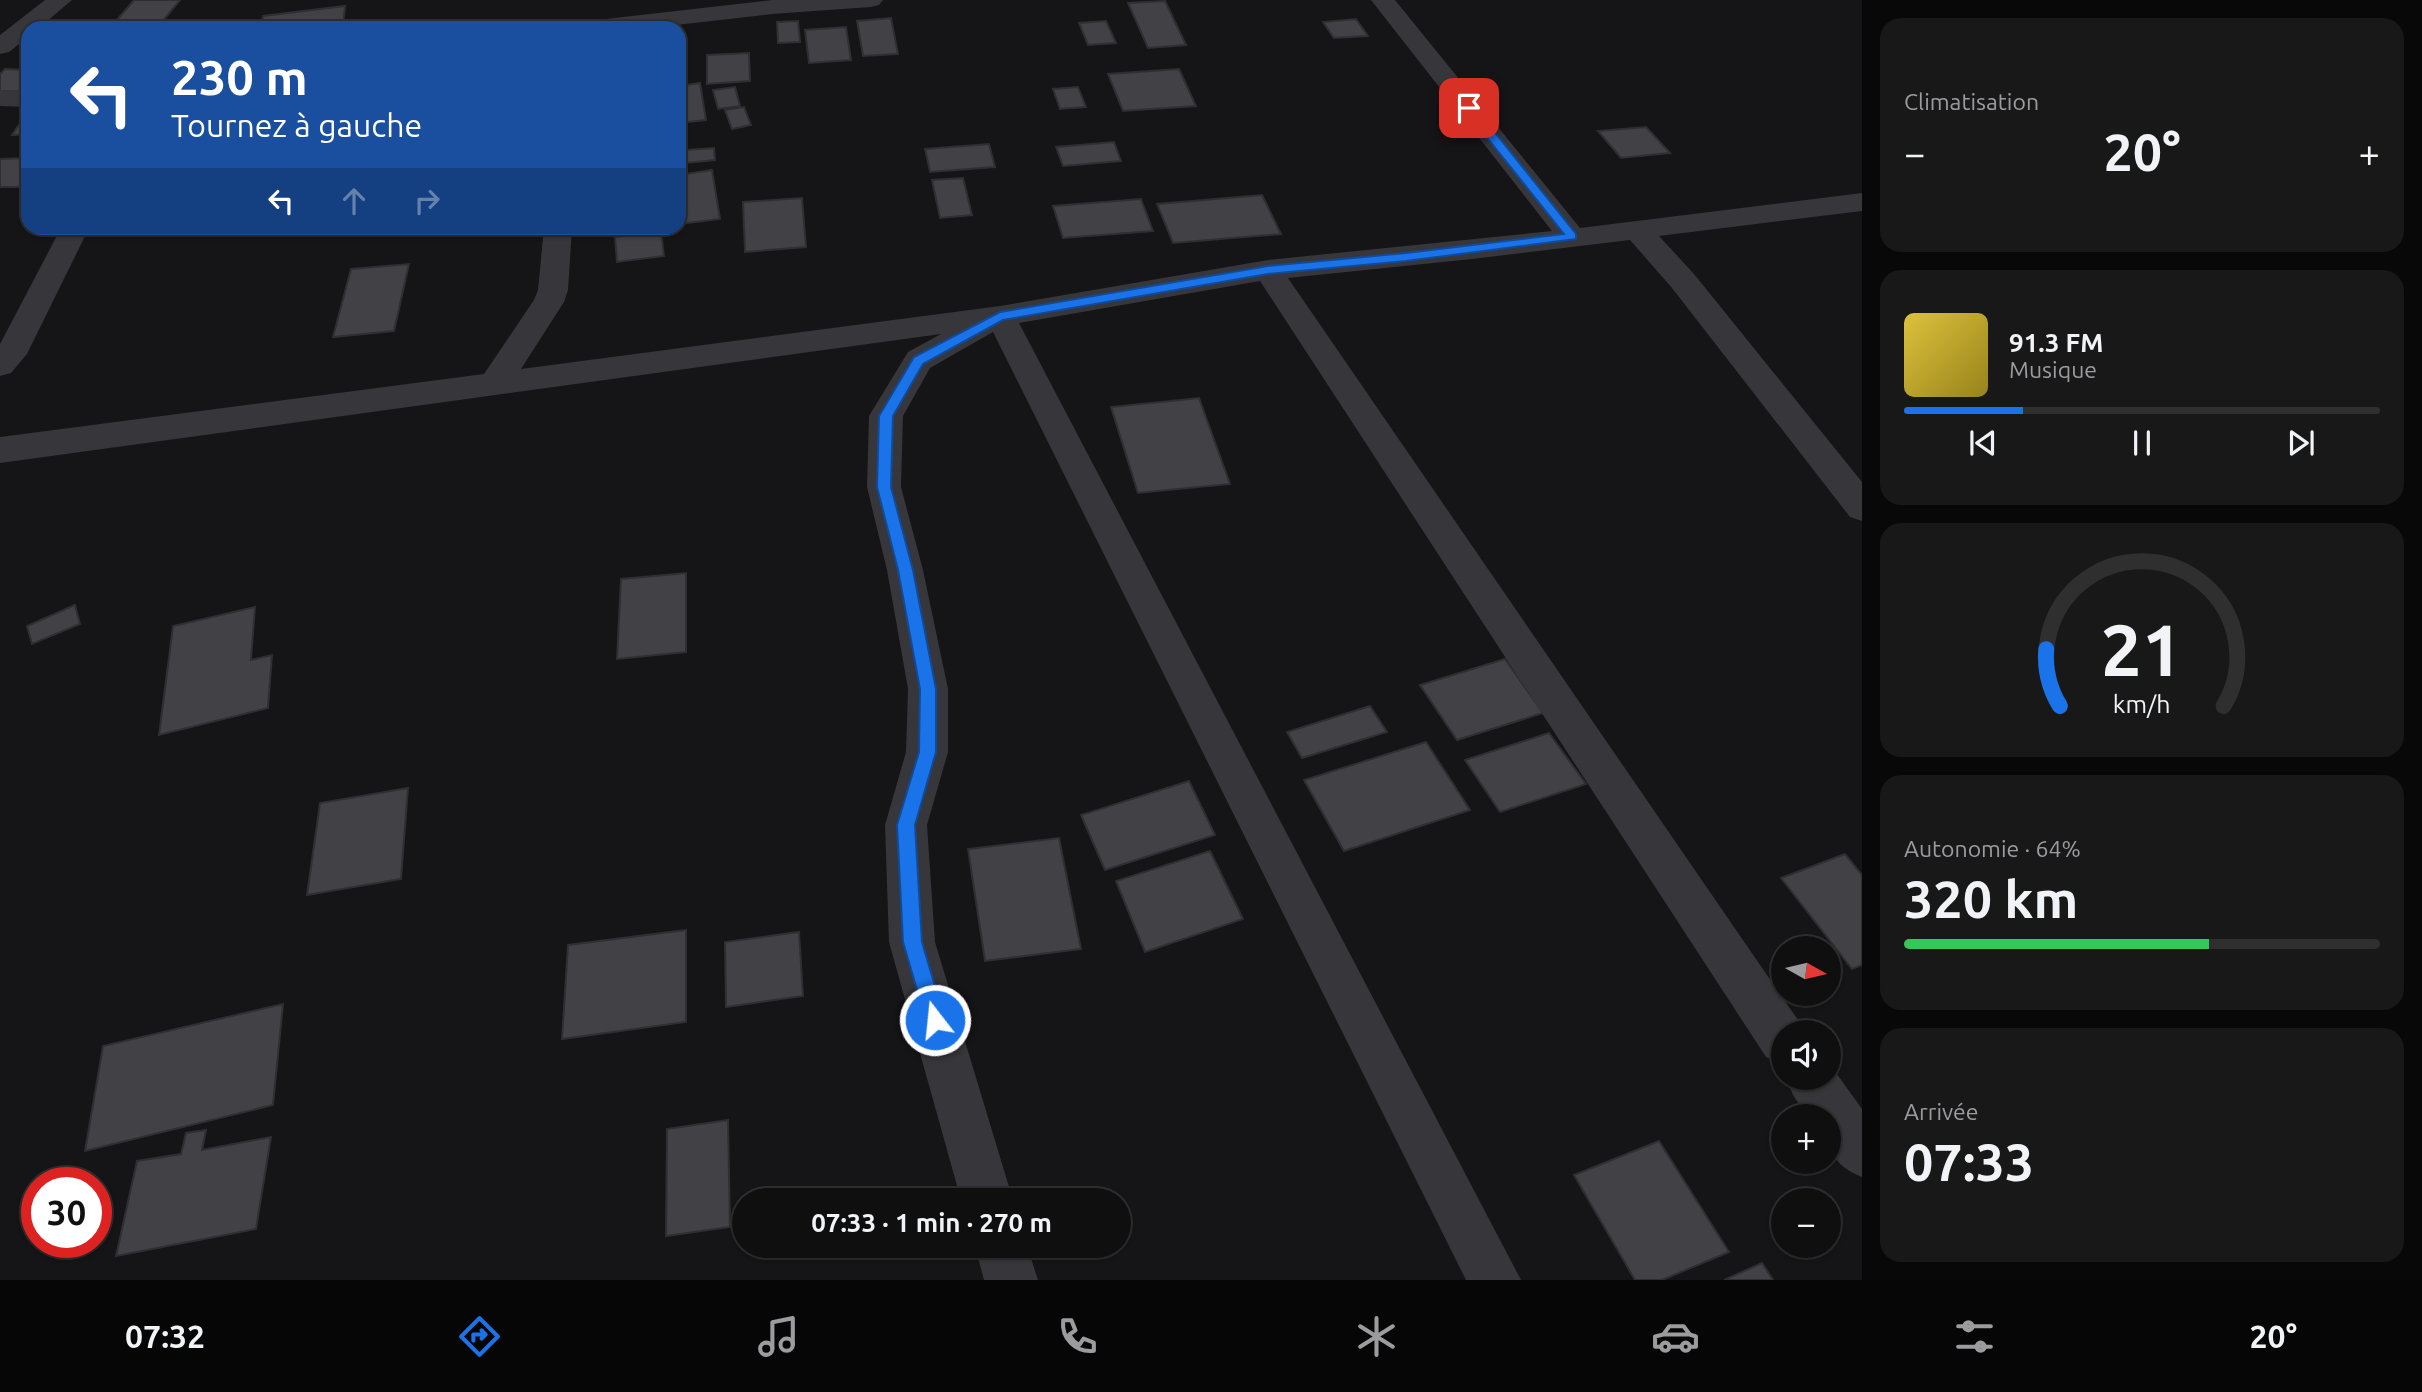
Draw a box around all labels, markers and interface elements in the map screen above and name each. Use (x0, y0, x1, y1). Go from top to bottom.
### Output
icon: left (56, 49, 147, 140)
text: 230 m (171, 49, 308, 104)
pin (1439, 78, 1499, 138)
icon: arrive (1450, 89, 1488, 127)
text: Climatisation (1904, 89, 2039, 114)
text: Tournez à gauche (171, 107, 422, 143)
text: 20° (2103, 123, 2181, 181)
text: − (1904, 132, 1925, 174)
text: + (2359, 132, 2380, 174)
icon: left (262, 182, 300, 220)
icon: ahead (335, 182, 373, 220)
icon: right (408, 182, 446, 220)
text: 91.3 FM (2009, 328, 2103, 357)
text: Musique (2009, 357, 2097, 382)
icon: previous (1964, 424, 2002, 462)
icon: pause (2123, 424, 2161, 462)
icon: next (2282, 424, 2320, 462)
text: 21 (2101, 608, 2183, 690)
text: km/h (2113, 690, 2171, 718)
text: Autonomie · 64% (1904, 836, 2081, 861)
text: 320 km (1904, 870, 2078, 928)
north arrow (1771, 936, 1841, 1006)
map controls (1771, 936, 1841, 1258)
position arrow (898, 983, 972, 1057)
button: sound (1771, 1020, 1841, 1090)
text: Arrivée (1904, 1099, 1979, 1124)
button: + (1771, 1104, 1841, 1174)
text: 07:33 (1904, 1133, 2034, 1191)
speed limit sign: 30 (21, 1167, 112, 1258)
button: − (1771, 1188, 1841, 1258)
text: 07:33 · 1 min · 270 m (811, 1208, 1052, 1237)
icon: directions (455, 1312, 504, 1361)
icon: music (754, 1312, 803, 1361)
icon: phone (1053, 1312, 1102, 1361)
icon: climate (1352, 1312, 1401, 1361)
icon: car (1651, 1312, 1700, 1361)
icon: filters (1950, 1312, 1999, 1361)
text: 07:32 (125, 1318, 205, 1354)
text: 20° (2250, 1318, 2297, 1354)

